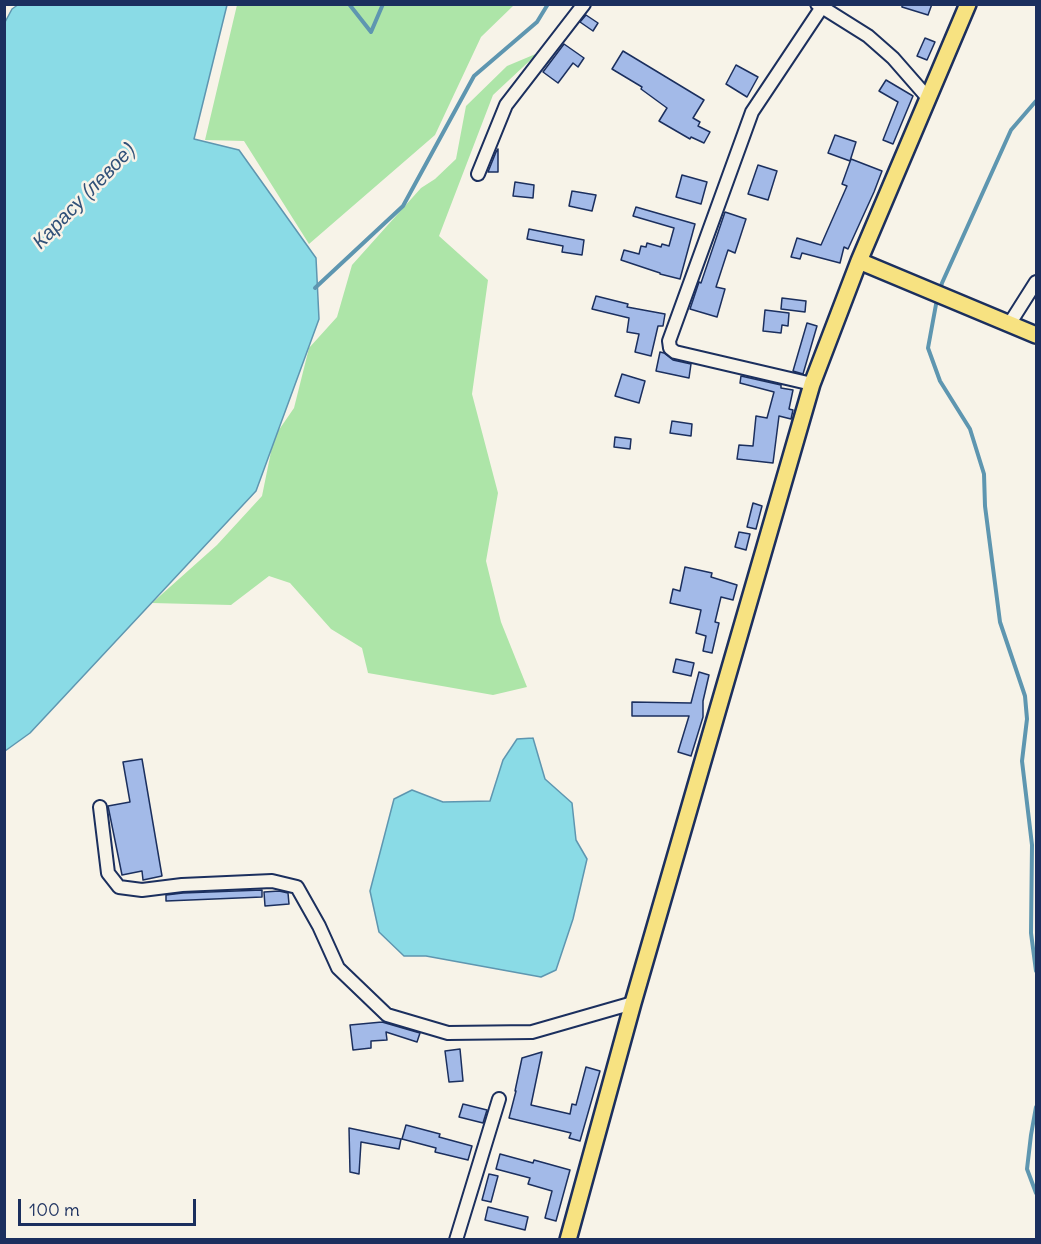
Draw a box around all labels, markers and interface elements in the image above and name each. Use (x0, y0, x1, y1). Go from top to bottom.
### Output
water label: Карасу (левое) (28, 140, 140, 254)
scale bar (21, 1187, 200, 1225)
text: 100 m (29, 1198, 80, 1221)

